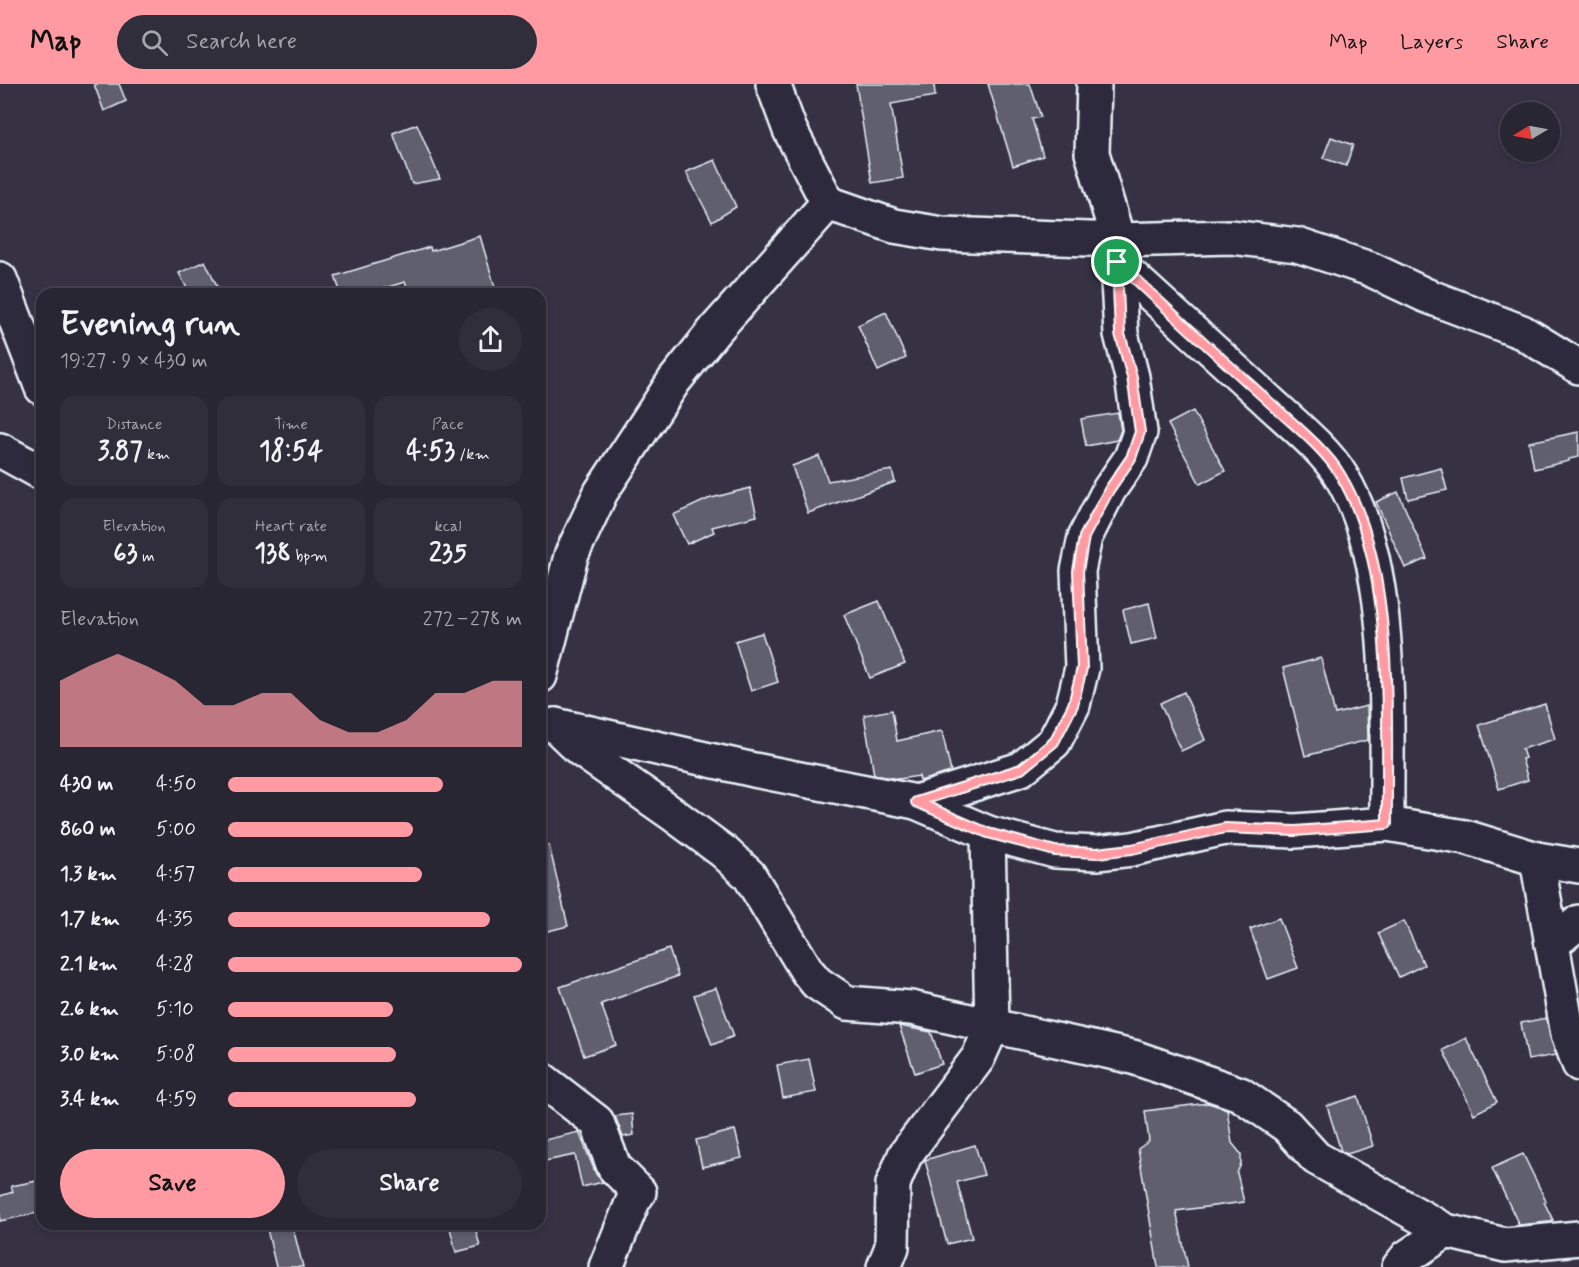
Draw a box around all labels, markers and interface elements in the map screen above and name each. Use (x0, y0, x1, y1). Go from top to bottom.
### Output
search box (117, 15, 537, 69)
text: Map (30, 24, 81, 61)
icon: search (138, 26, 171, 59)
text: Search here (186, 28, 297, 56)
text: Map (1329, 28, 1367, 56)
text: Layers (1400, 28, 1463, 56)
text: Share (1496, 28, 1549, 56)
north arrow (1500, 102, 1560, 162)
map controls (1500, 102, 1560, 162)
pin (1091, 236, 1142, 287)
icon: arrive (1100, 245, 1133, 278)
text: Evening run (60, 303, 240, 347)
button: share (459, 308, 522, 371)
text: 19:27 · 9 × 430 m (60, 348, 208, 375)
text: Distance (106, 414, 162, 435)
text: Time (274, 414, 308, 435)
text: Pace (432, 414, 464, 435)
text: 3.87 (98, 435, 143, 469)
text: 18:54 (259, 435, 323, 469)
text: 4:53 (406, 435, 455, 469)
text: km (143, 444, 170, 465)
text: /km (455, 444, 490, 465)
text: Elevation (103, 516, 166, 537)
text: Heart rate (255, 516, 327, 537)
text: kcal (435, 516, 461, 537)
text: 63 (113, 537, 138, 571)
text: 138 (254, 537, 291, 571)
text: 235 (429, 537, 467, 571)
text: m (138, 546, 155, 567)
text: bpm (291, 546, 328, 567)
text: Elevation (60, 606, 139, 633)
text: 272–278 m (423, 606, 522, 633)
text: 430 m (60, 771, 113, 798)
text: 4:50 (156, 771, 196, 798)
text: 860 m (60, 816, 116, 843)
text: 5:00 (156, 816, 196, 843)
text: 1.3 km (60, 861, 117, 888)
text: 4:57 (156, 861, 195, 888)
text: 1.7 km (60, 906, 120, 933)
text: 4:35 (156, 906, 193, 933)
text: 2.1 km (60, 951, 117, 978)
text: 4:28 (156, 951, 194, 978)
text: 2.6 km (60, 996, 119, 1023)
text: 5:10 (156, 996, 194, 1023)
text: 3.0 km (60, 1041, 119, 1068)
text: 5:08 (156, 1041, 195, 1068)
text: 3.4 km (60, 1086, 119, 1113)
text: 4:59 (156, 1086, 197, 1113)
button: Save (60, 1149, 285, 1218)
button: Share (297, 1149, 522, 1218)

